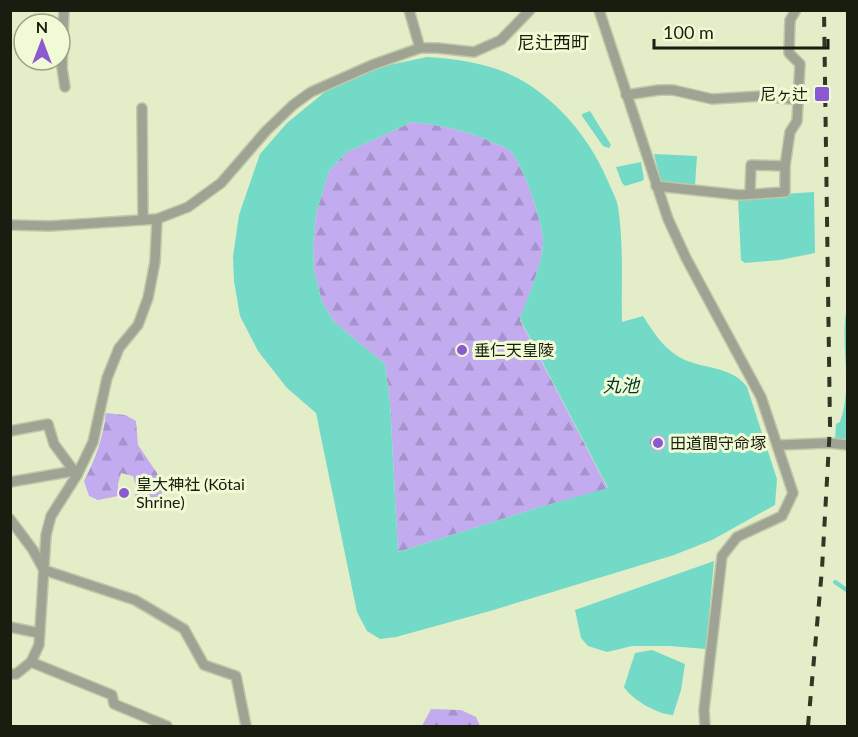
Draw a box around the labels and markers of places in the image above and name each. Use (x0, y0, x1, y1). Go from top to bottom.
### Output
place label: 尼ヶ辻 (760, 84, 808, 103)
marker: 尼ヶ辻 (813, 85, 831, 103)
place label: 垂仁天皇陵 (474, 340, 554, 359)
marker: 垂仁天皇陵 (455, 343, 469, 357)
place label: 田道間守命塚 (670, 433, 766, 452)
marker: 田道間守命塚 (651, 436, 665, 450)
place label: 皇大神社 (Kōtai Shrine) (136, 474, 245, 511)
marker: 皇大神社 (Kōtai Shrine) (117, 486, 131, 500)

